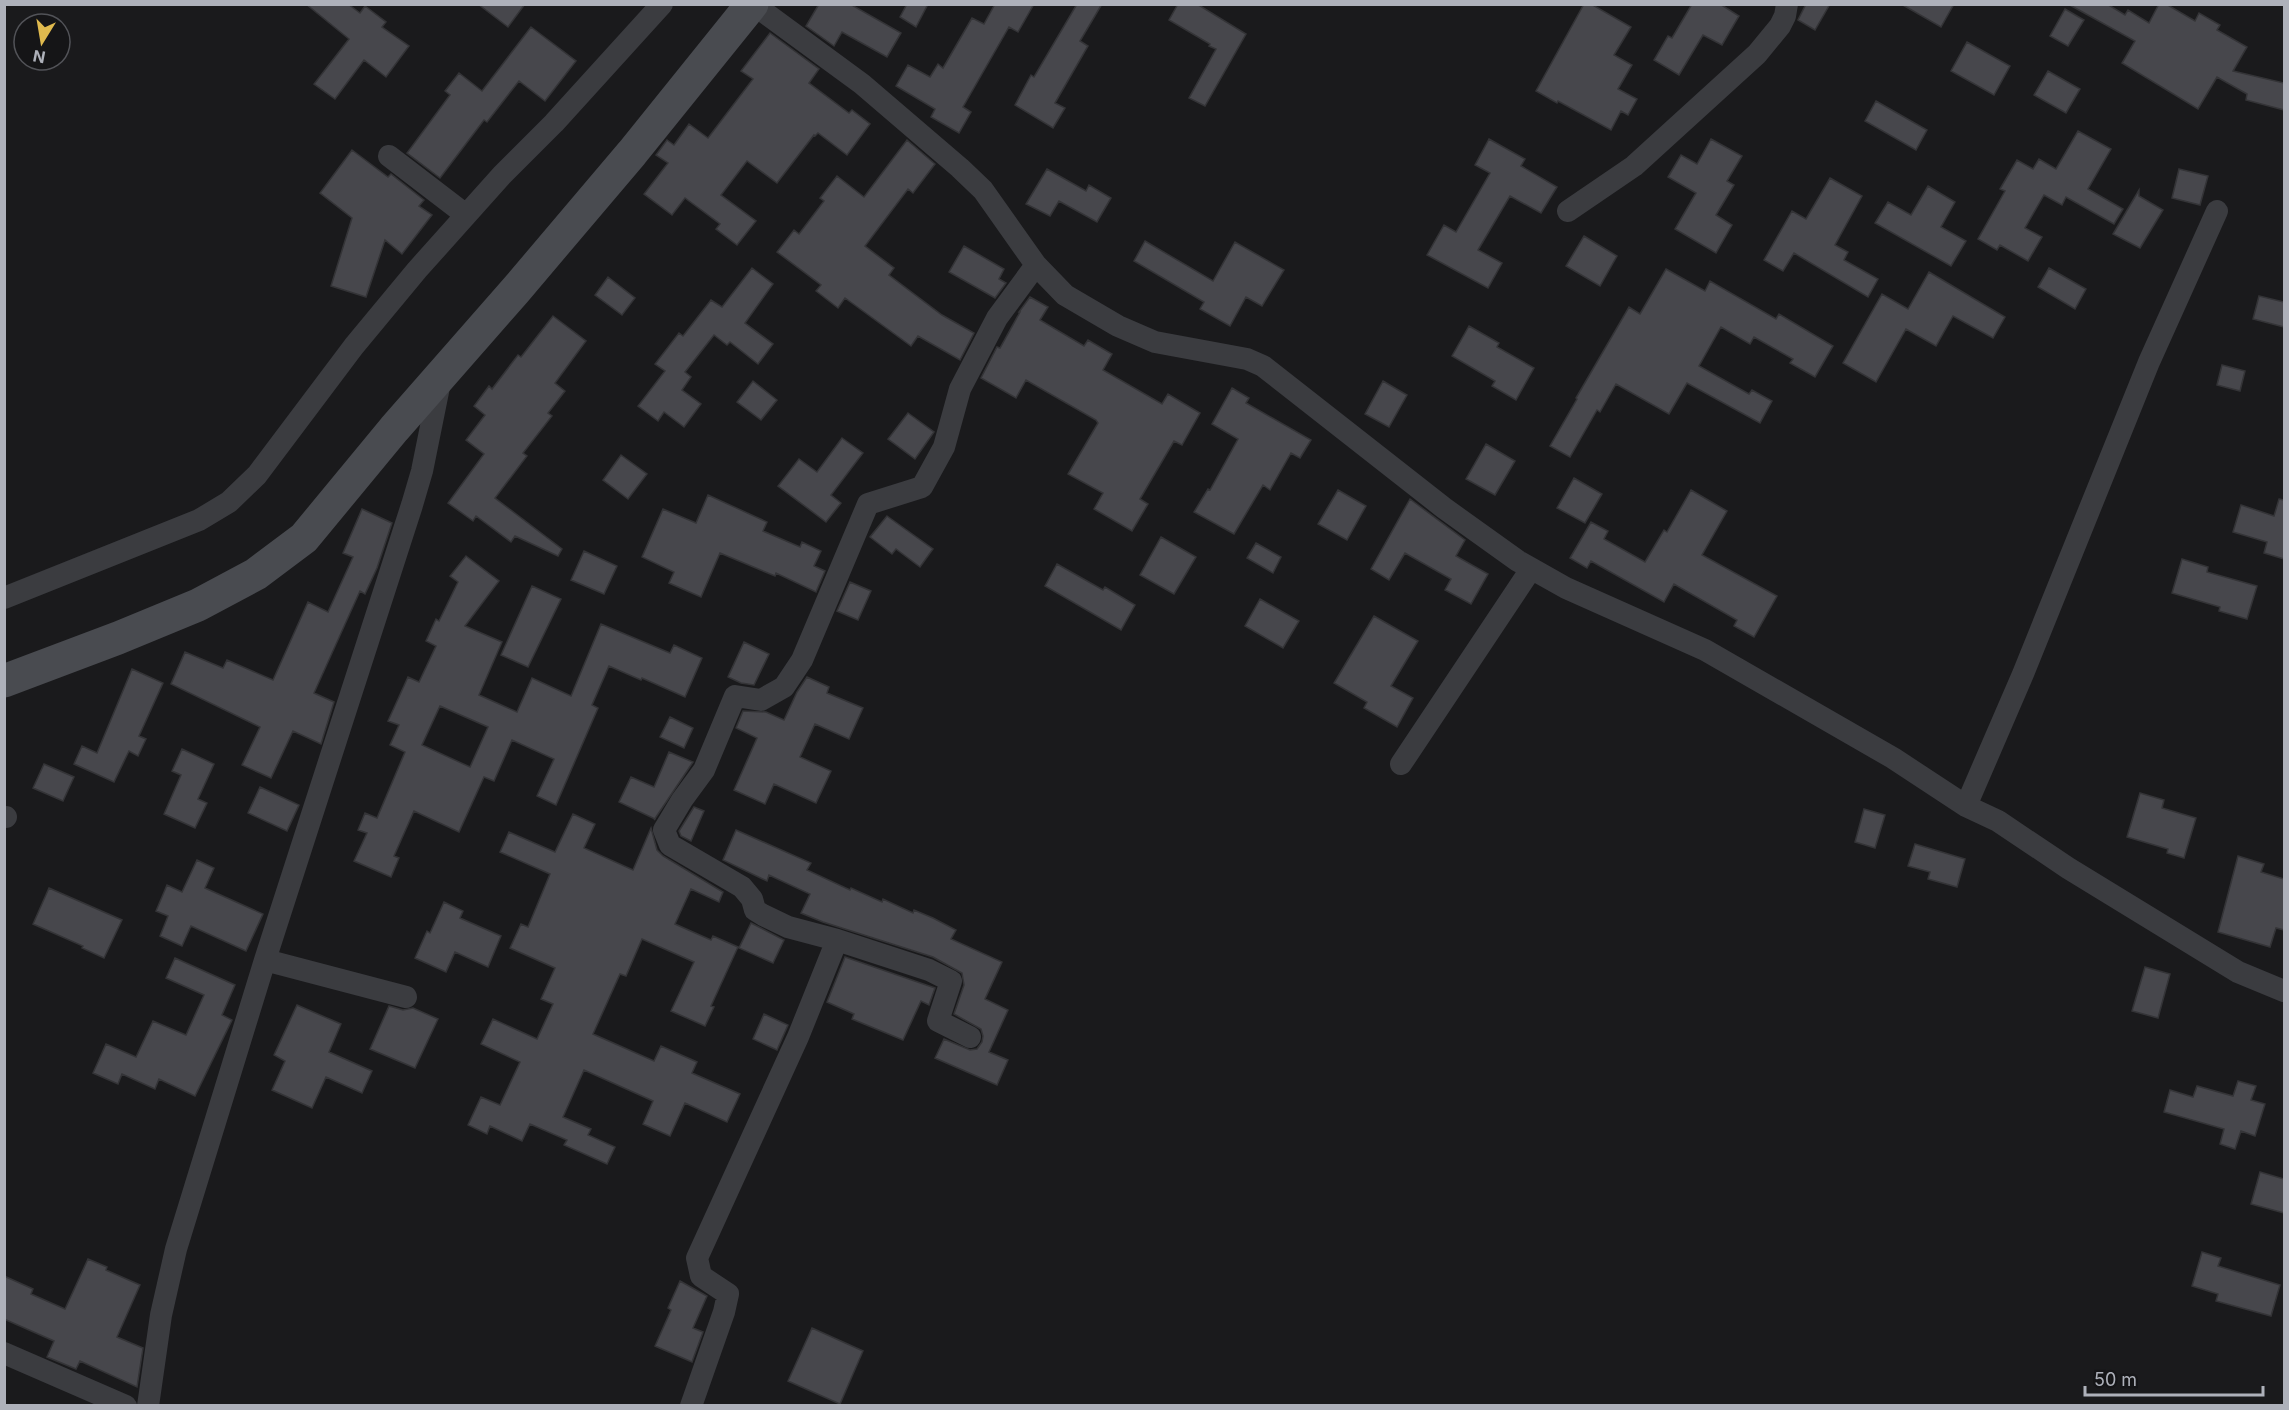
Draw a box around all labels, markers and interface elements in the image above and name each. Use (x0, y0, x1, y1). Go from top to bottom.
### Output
north arrow (12, 12, 72, 72)
text: N (31, 46, 47, 68)
scale bar (2085, 1359, 2264, 1397)
text: 50 m (2094, 1369, 2137, 1390)

